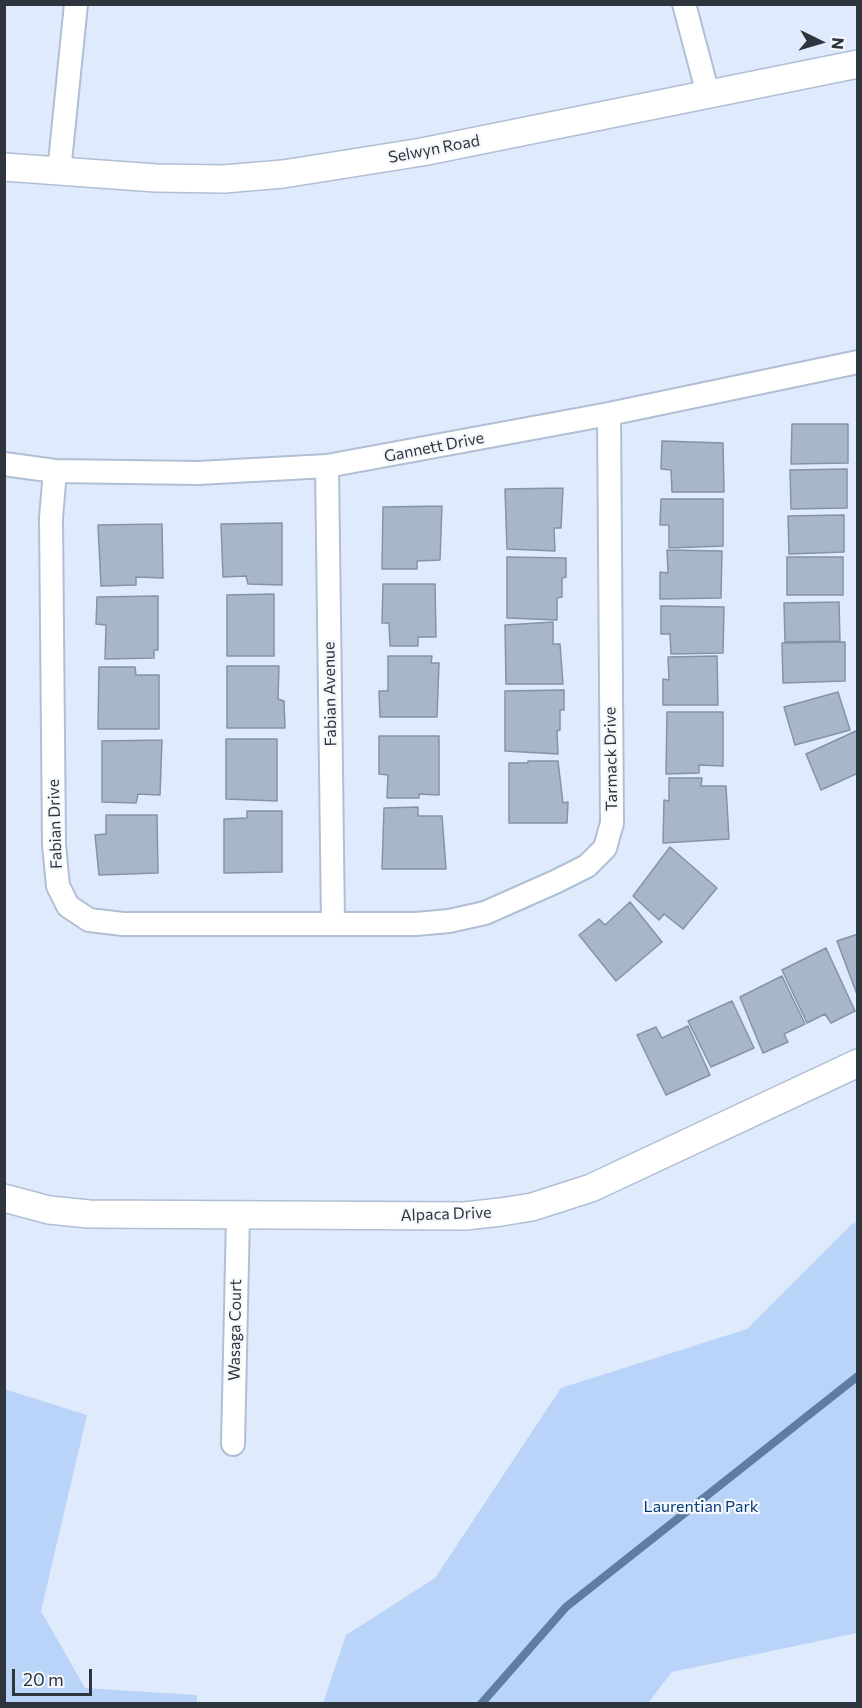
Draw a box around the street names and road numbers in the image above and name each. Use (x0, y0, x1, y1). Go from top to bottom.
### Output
street label: Selwyn Road (387, 131, 481, 167)
street label: Gannett Drive (382, 428, 486, 466)
street label: Fabian Avenue (319, 641, 341, 747)
street label: Tarmack Drive (600, 707, 622, 811)
street label: Fabian Drive (44, 779, 66, 869)
street label: Alpaca Drive (400, 1203, 492, 1225)
street label: Wasaga Court (225, 1279, 245, 1381)

